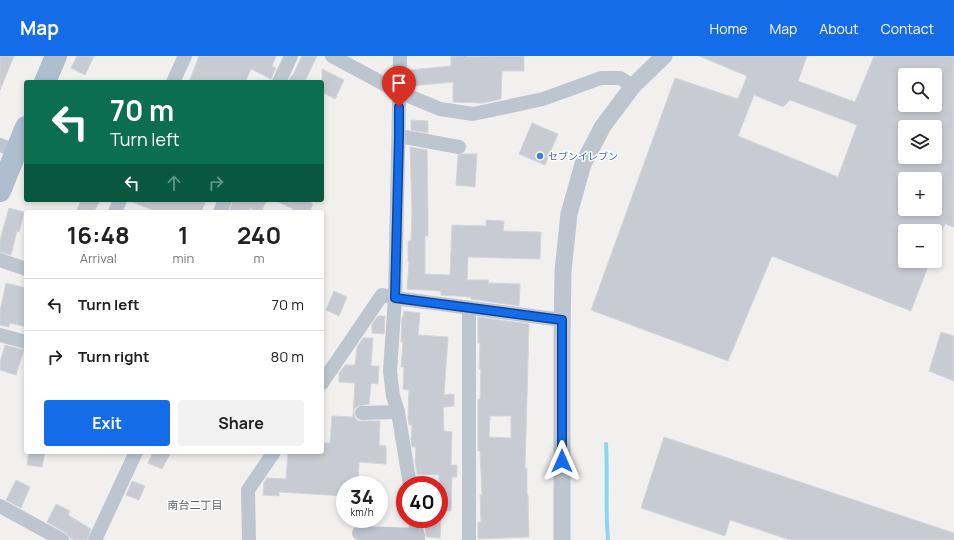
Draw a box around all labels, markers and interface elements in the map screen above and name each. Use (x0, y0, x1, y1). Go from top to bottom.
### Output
text: Map (20, 15, 59, 41)
text: Home (710, 19, 747, 38)
text: Map (769, 19, 797, 38)
text: About (819, 19, 859, 38)
text: Contact (881, 19, 934, 38)
pin (382, 66, 416, 107)
map controls (898, 68, 942, 268)
button: search (898, 68, 942, 112)
icon: arrive (388, 72, 410, 94)
text: 70 m (110, 91, 174, 129)
icon: left (44, 96, 96, 148)
button: layers (898, 120, 942, 164)
text: Turn left (110, 127, 180, 151)
place label: セブンイレブン (548, 149, 618, 163)
marker: セブンイレブン (535, 151, 545, 161)
icon: left (121, 172, 143, 194)
icon: ahead (163, 172, 185, 194)
icon: right (205, 172, 227, 194)
button: + (898, 172, 942, 216)
text: 16:48 (67, 218, 130, 251)
text: 1 (178, 218, 189, 251)
text: 240 (237, 218, 281, 251)
button: − (898, 224, 942, 268)
text: Arrival (80, 249, 117, 267)
text: min (172, 249, 194, 267)
text: m (254, 249, 265, 267)
icon: left (44, 294, 66, 316)
text: Turn left (78, 294, 140, 315)
text: 70 m (272, 294, 304, 315)
icon: right (44, 346, 66, 368)
text: Turn right (78, 346, 149, 367)
text: 80 m (270, 346, 304, 367)
button: Exit (44, 400, 170, 446)
button: Share (178, 400, 304, 446)
position arrow (541, 440, 583, 482)
speed limit sign: 40 (396, 476, 448, 528)
text: 34 (350, 483, 374, 510)
district label: 南台二丁目 (168, 497, 223, 512)
text: km/h (350, 505, 374, 519)

